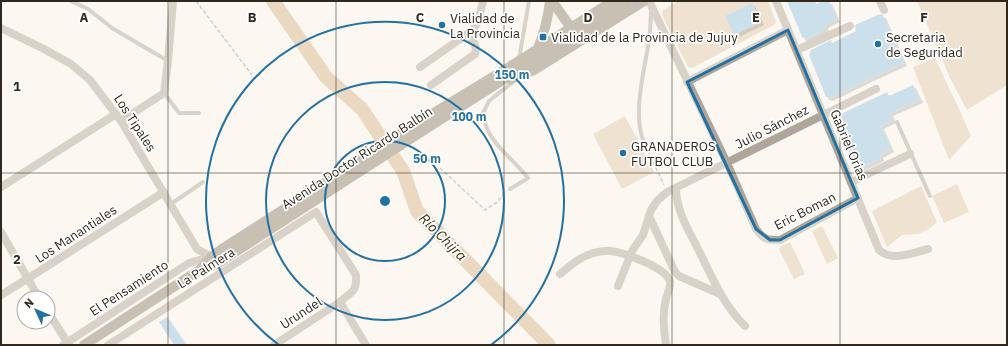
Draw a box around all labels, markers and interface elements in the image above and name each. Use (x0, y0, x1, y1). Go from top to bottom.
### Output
text: A (80, 9, 89, 26)
text: B (248, 9, 257, 26)
text: C (416, 9, 425, 26)
text: D (583, 9, 593, 26)
text: E (752, 9, 760, 26)
text: F (920, 9, 928, 26)
place label: Vialidad de La Provincia (450, 10, 520, 42)
marker: Vialidad de La Provincia (437, 20, 447, 30)
place label: Vialidad de la Provincia de Jujuy (551, 29, 738, 46)
place label: Secretaria de Seguridad (886, 29, 963, 61)
marker: Vialidad de la Provincia de Jujuy (538, 32, 548, 42)
marker: Secretaria de Seguridad (873, 39, 883, 49)
text: 150 m (494, 67, 530, 82)
text: 1 (13, 78, 21, 95)
street label: Los Tipales (110, 91, 160, 155)
street label: Julio Sánchez (732, 101, 812, 153)
street label: Avenida Doctor Ricardo Balbín (278, 103, 436, 213)
street label: Gabriel Orias (826, 107, 872, 183)
text: 100 m (451, 109, 487, 124)
place label: GRANADEROS FUTBOL CLUB (631, 138, 715, 170)
marker: GRANADEROS FUTBOL CLUB (618, 148, 628, 158)
text: 50 m (413, 151, 441, 166)
street label: Eric Boman (771, 188, 839, 234)
centre of rings (378, 194, 392, 208)
street label: Los Manantiales (32, 201, 120, 267)
water label: Río Chijra (415, 209, 471, 265)
street label: La Palmera (174, 244, 238, 292)
text: 2 (13, 251, 21, 268)
street label: El Pensamiento (86, 256, 172, 320)
north arrow (16, 290, 56, 330)
street label: Urundel (277, 293, 326, 333)
text: N (21, 295, 37, 311)

